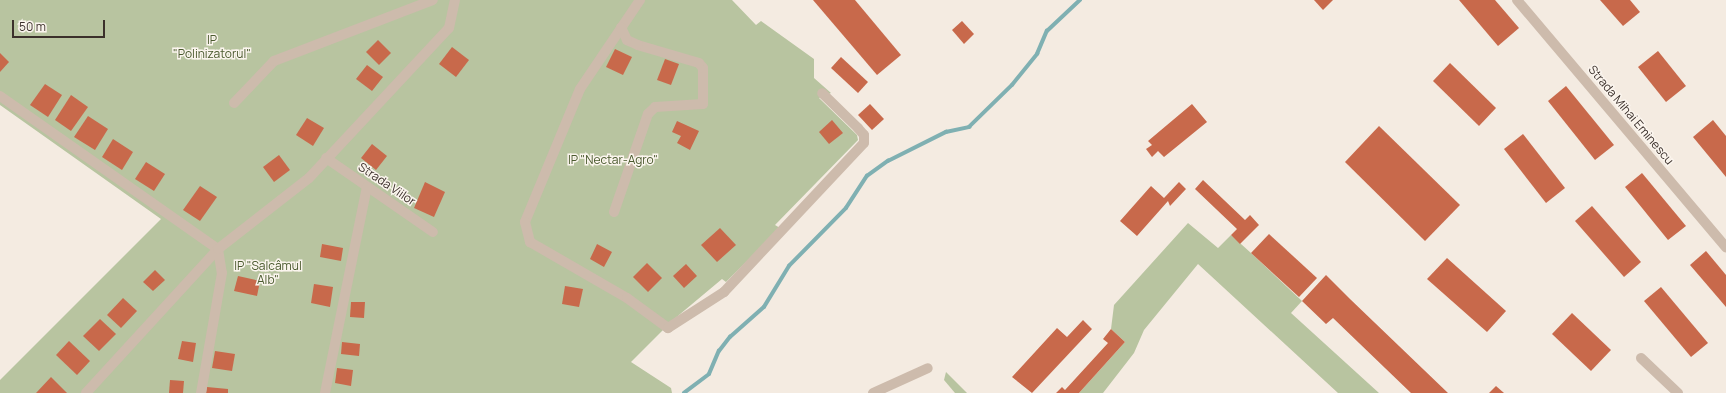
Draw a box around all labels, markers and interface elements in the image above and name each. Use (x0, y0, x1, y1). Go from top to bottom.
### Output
scale bar (14, 12, 107, 38)
text: 50 m (19, 18, 46, 35)
park label: IP "Polinizatorul" (173, 33, 251, 61)
street label: Strada Mihai Eminescu (1585, 62, 1677, 168)
park label: IP "Nectar-Agro" (568, 153, 658, 167)
street label: Strada Viilor (356, 160, 418, 208)
park label: IP "Salcâmul Alb" (234, 259, 302, 287)

